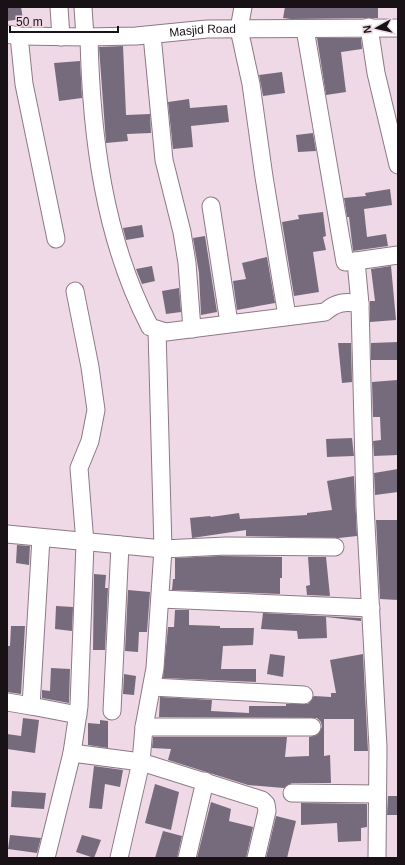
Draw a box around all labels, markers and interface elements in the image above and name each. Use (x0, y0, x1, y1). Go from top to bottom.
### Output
scale bar (10, 8, 118, 34)
north arrow (357, 8, 397, 48)
text: 50 m (16, 15, 43, 29)
street label: Masjid Road (169, 22, 236, 40)
text: N (361, 25, 374, 34)

